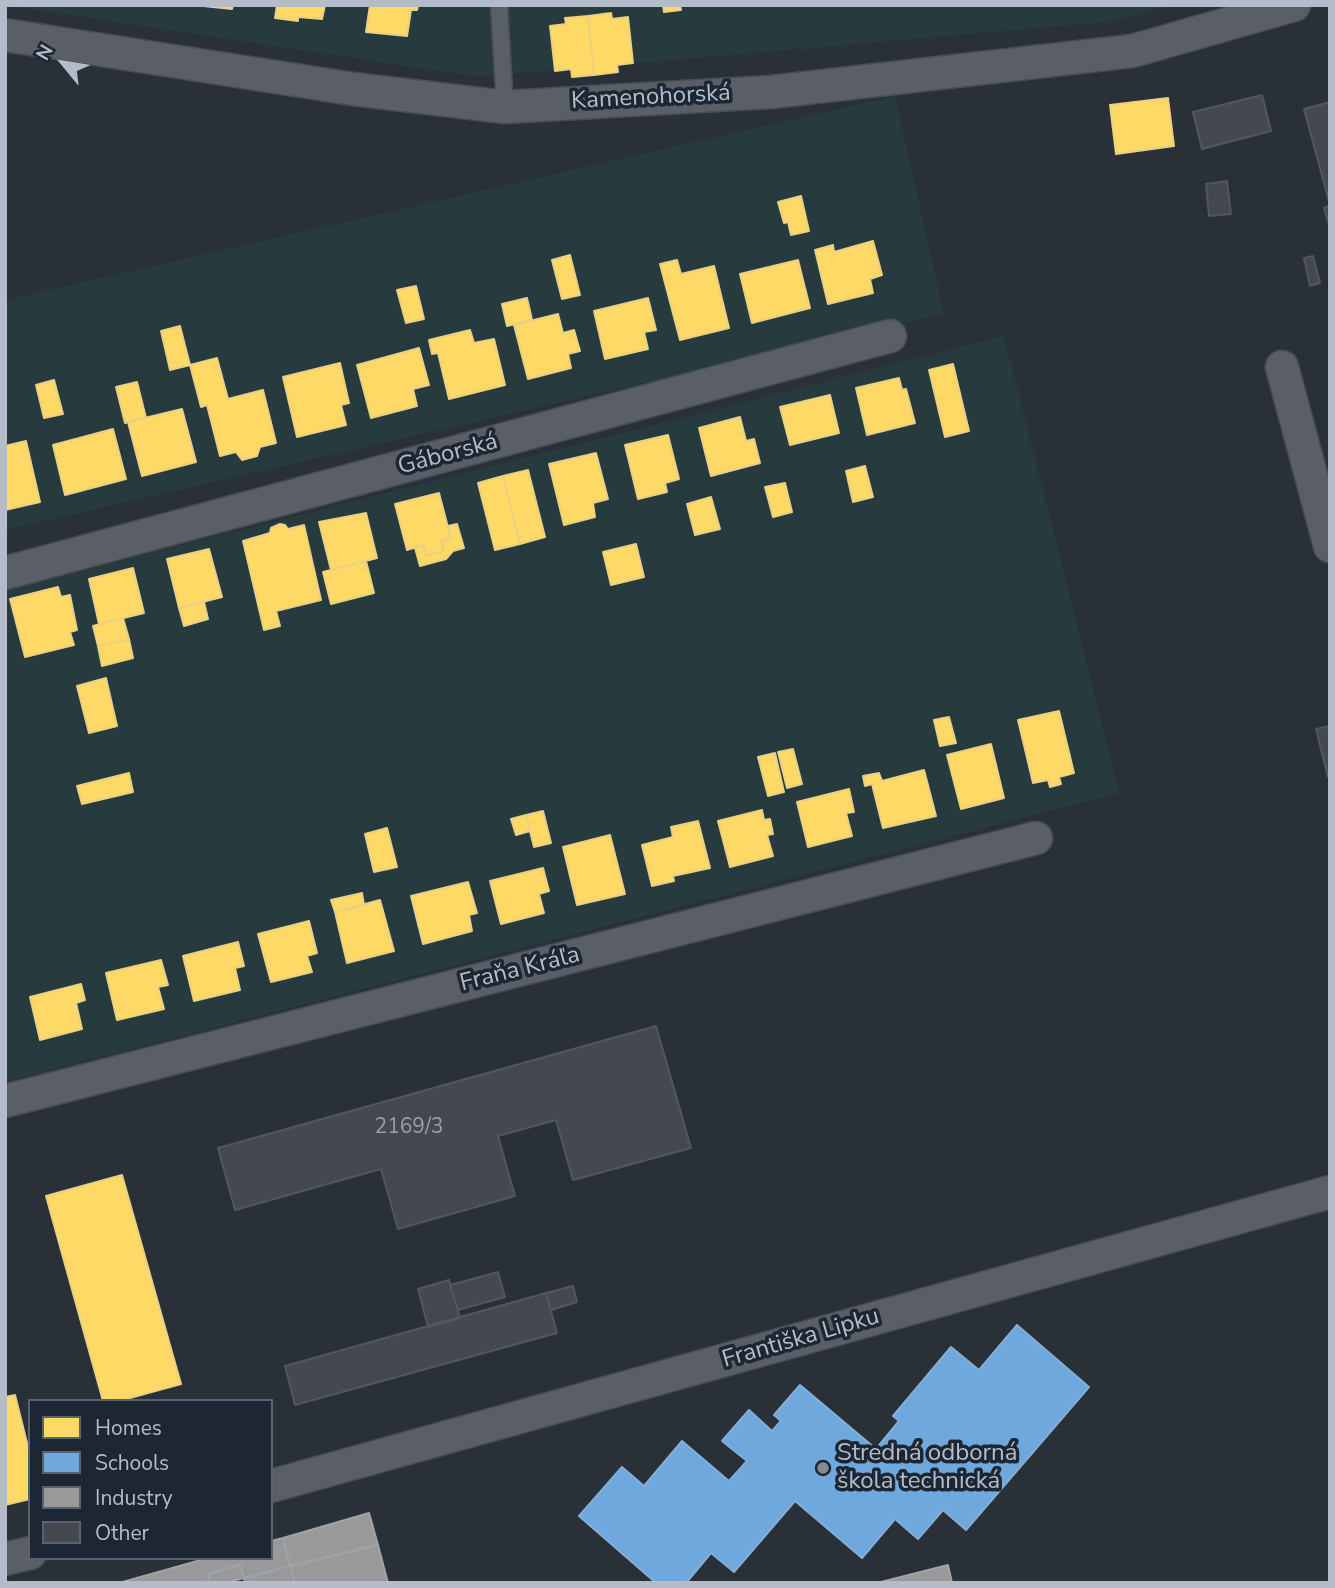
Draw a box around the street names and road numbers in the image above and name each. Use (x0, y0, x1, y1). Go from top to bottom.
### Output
street label: Kamenohorská (571, 79, 731, 117)
street label: Gáborská (395, 428, 501, 482)
street label: Fraňa Kráľa (457, 941, 583, 999)
street label: Františka Lipku (719, 1303, 883, 1375)

